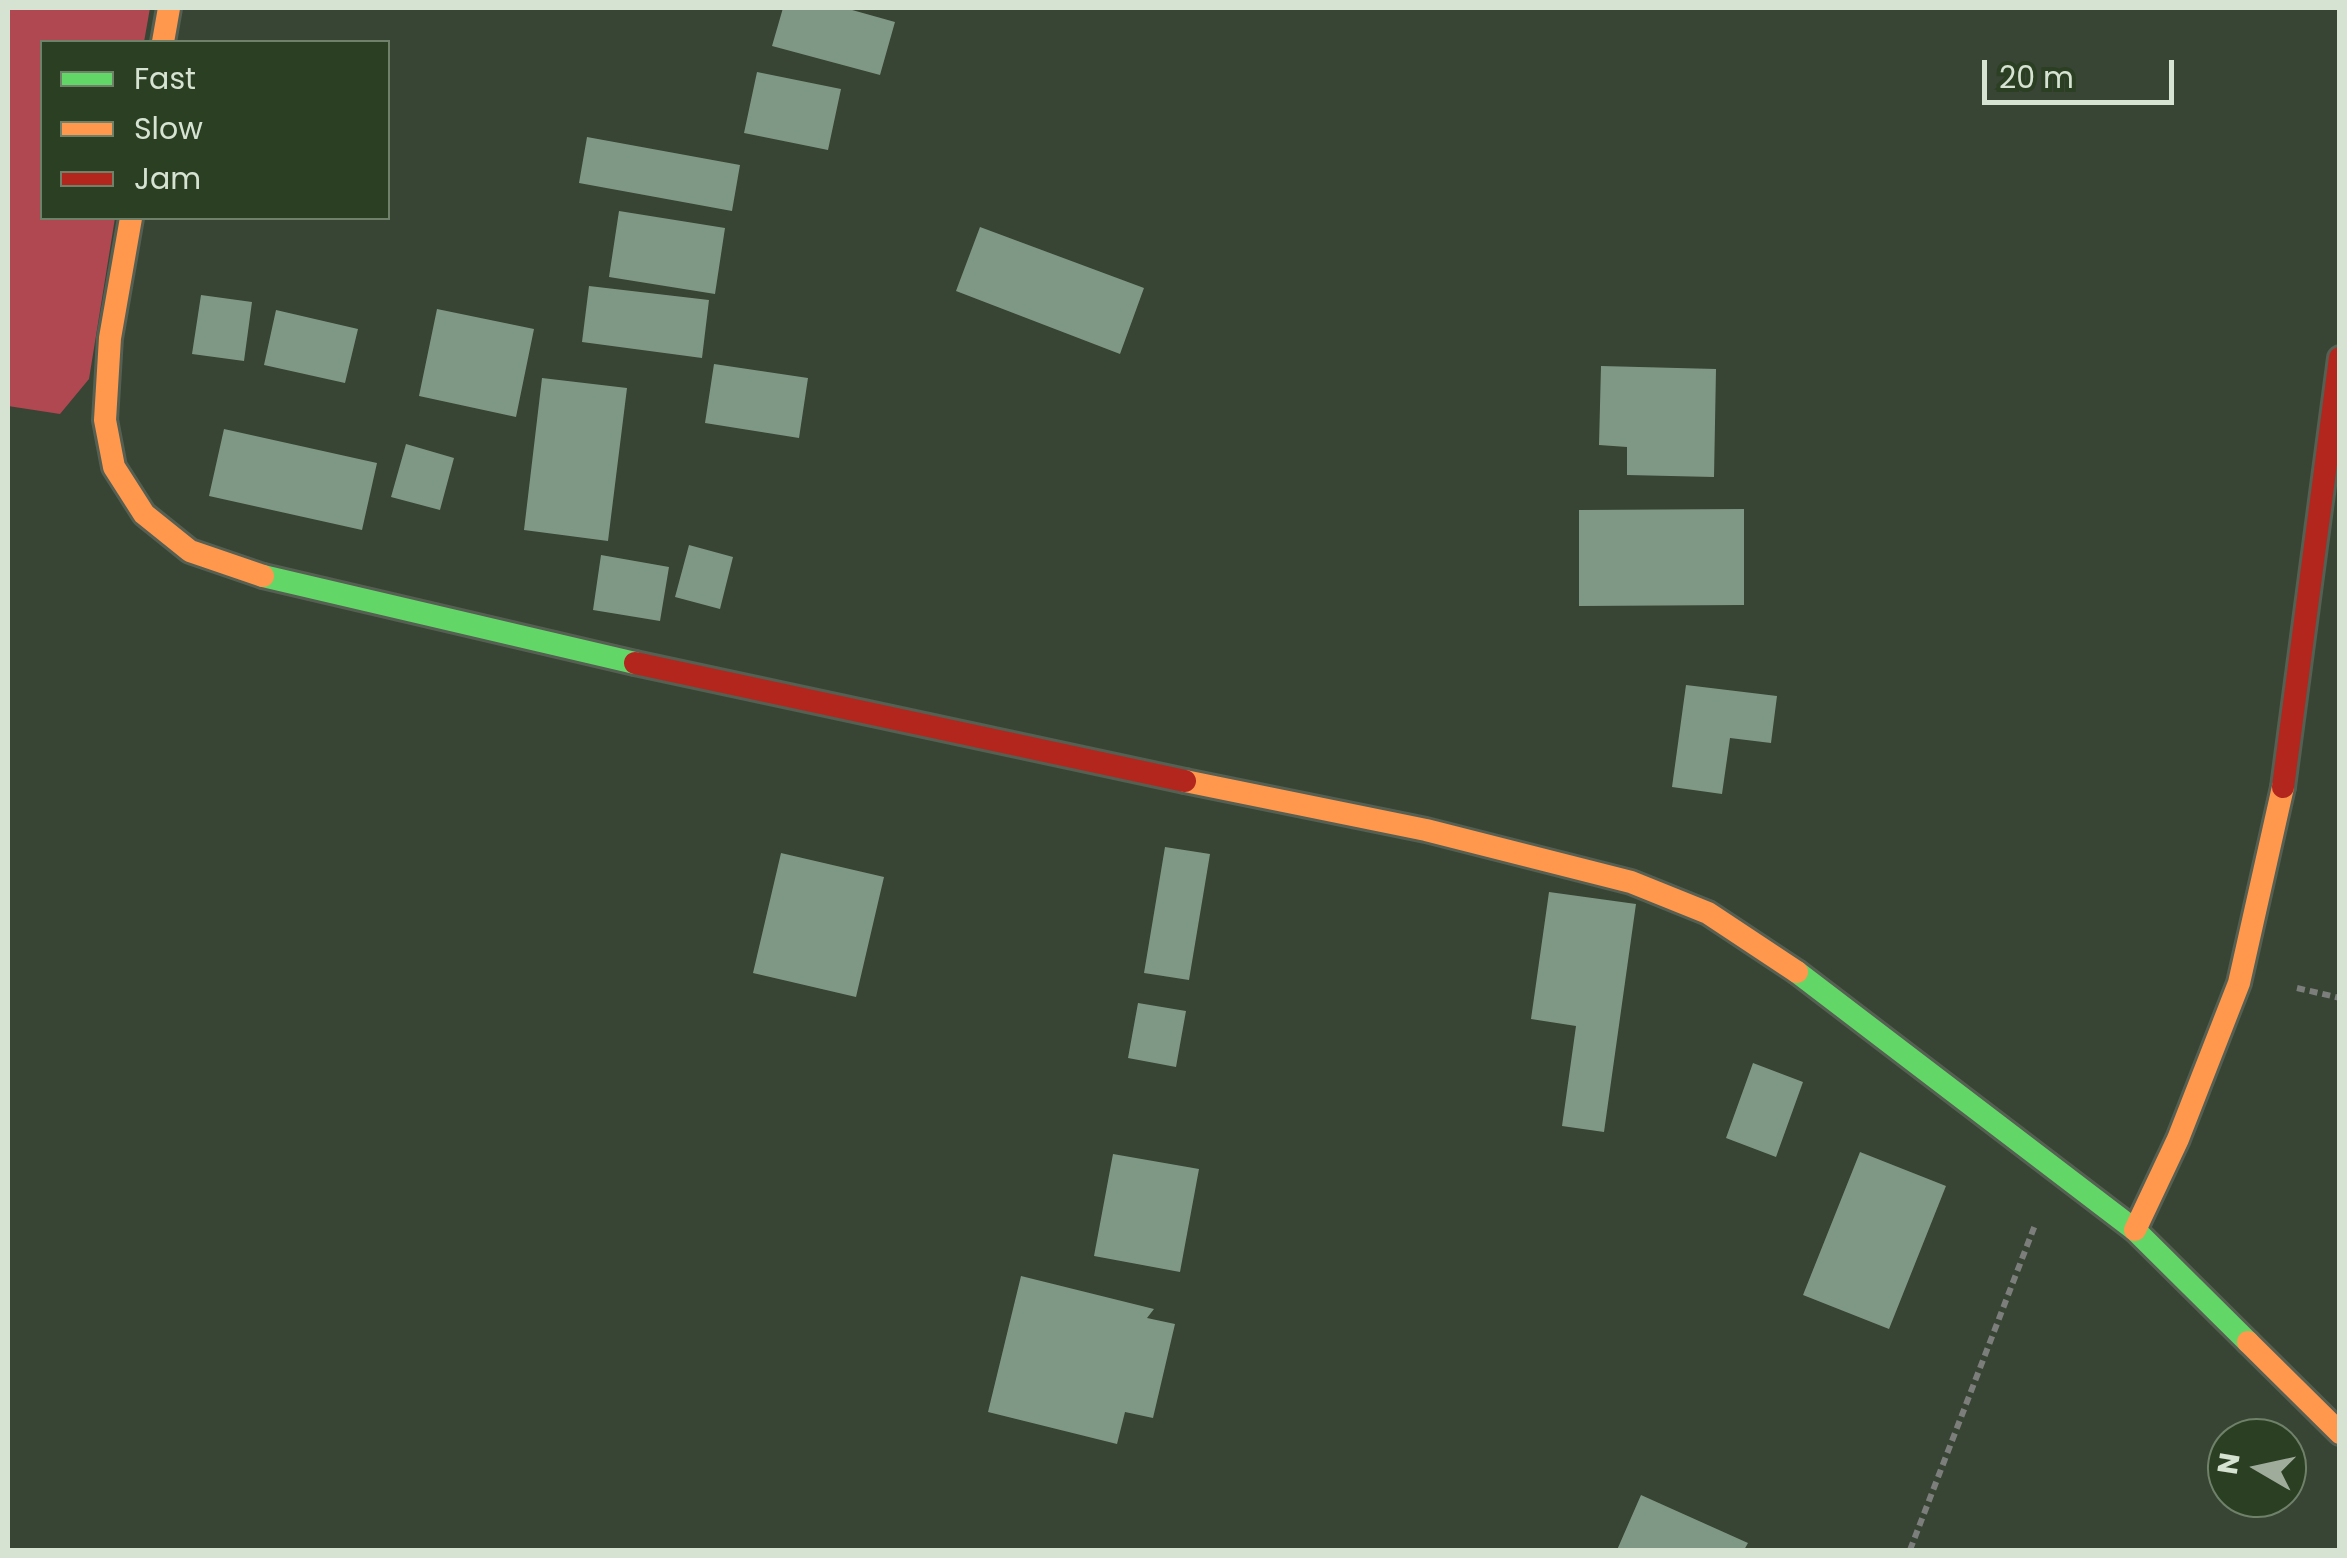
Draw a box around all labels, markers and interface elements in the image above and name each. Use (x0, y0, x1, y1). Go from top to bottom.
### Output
legend (40, 40, 390, 220)
scale bar (1987, 40, 2180, 102)
text: 20 m (1999, 56, 2074, 99)
text: Fast (134, 57, 196, 100)
text: Slow (134, 107, 203, 150)
text: Jam (134, 157, 201, 200)
north arrow (2207, 1418, 2307, 1518)
text: N (2208, 1450, 2250, 1477)

